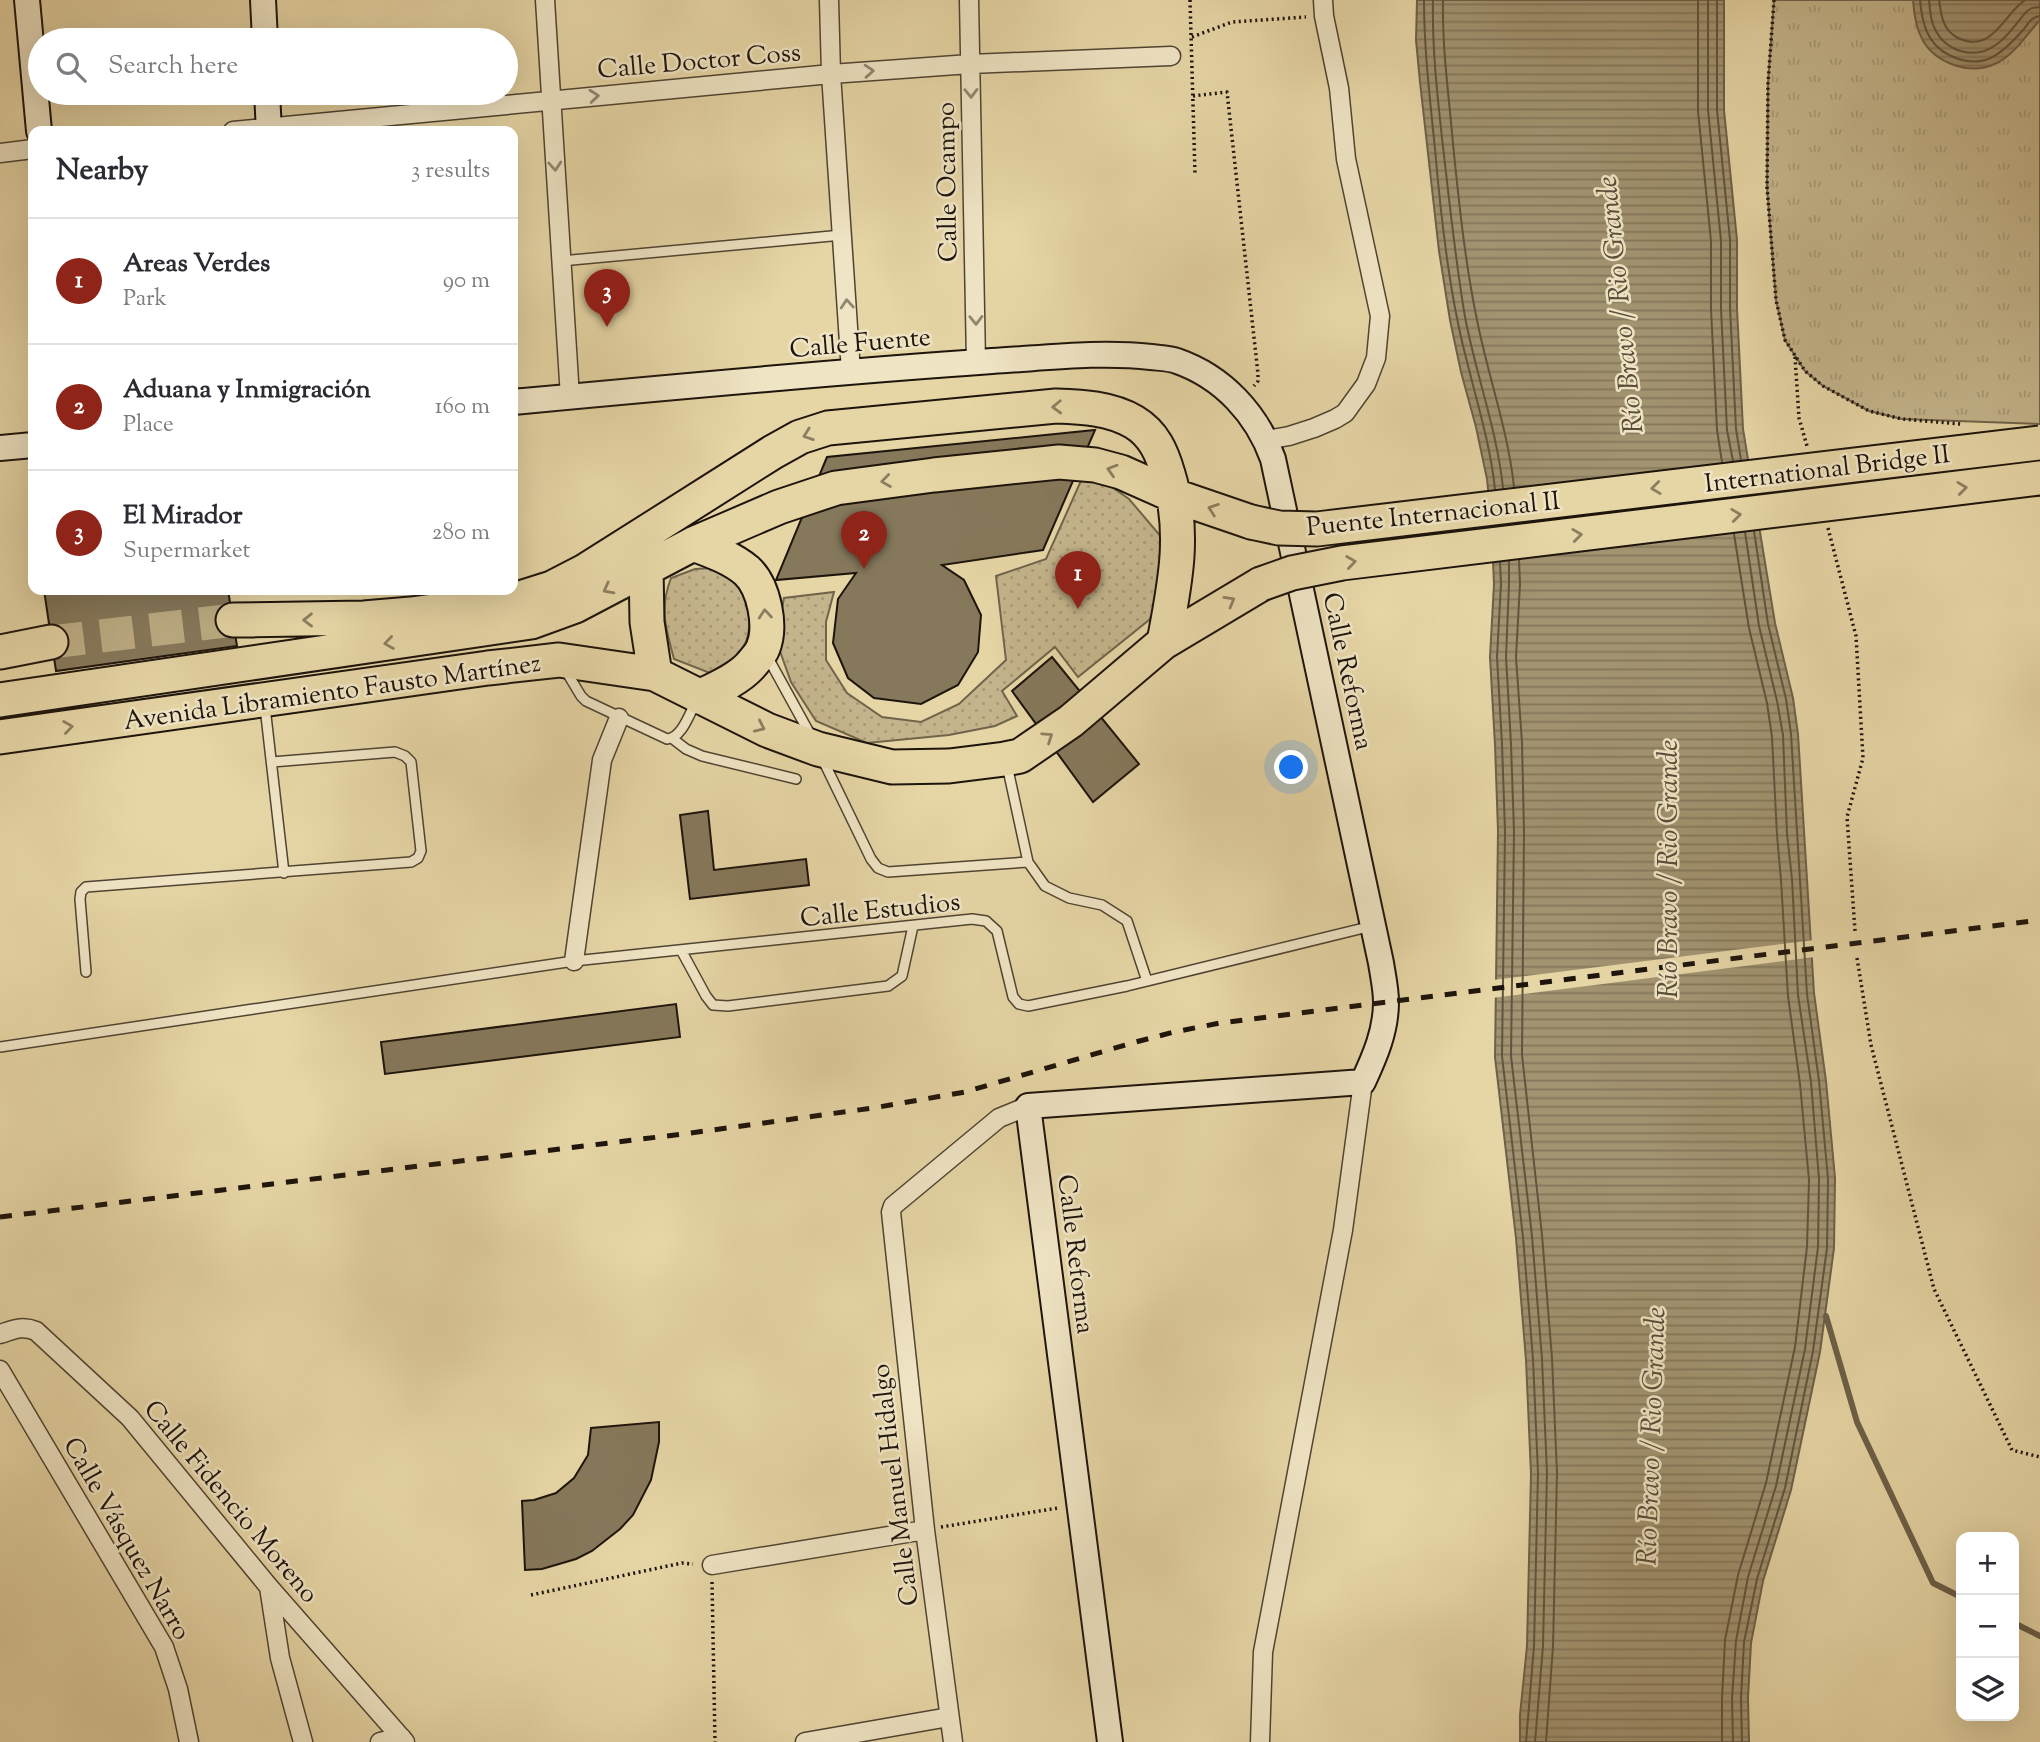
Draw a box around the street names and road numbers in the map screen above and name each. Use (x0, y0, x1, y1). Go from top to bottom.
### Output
street label: Calle Doctor Coss (596, 35, 803, 90)
street label: Calle Ocampo (929, 101, 968, 262)
street label: Calle Fuente (788, 320, 932, 369)
street label: International Bridge II (1702, 437, 1953, 504)
street label: Puente Internacional II (1305, 484, 1562, 547)
street label: Calle Reforma (1312, 589, 1381, 754)
street label: Avenida Libramiento Fausto Martínez (121, 646, 544, 741)
street label: Calle Estudios (798, 885, 962, 938)
street label: Calle Reforma (1046, 1172, 1103, 1336)
street label: Calle Manuel Hidalgo (863, 1362, 930, 1608)
street label: Calle Fidencio Moreno (134, 1393, 326, 1612)
street label: Calle Vásquez Narro (53, 1431, 199, 1648)

